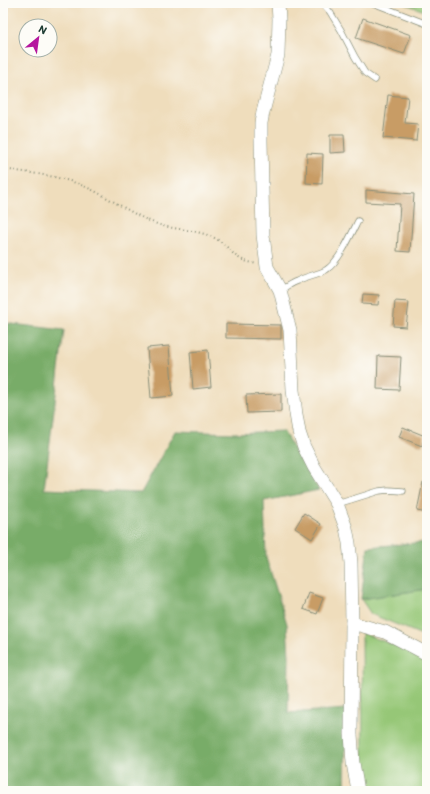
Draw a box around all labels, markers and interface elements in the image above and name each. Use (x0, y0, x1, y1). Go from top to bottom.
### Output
north arrow (18, 18, 58, 58)
text: N (36, 22, 49, 37)

